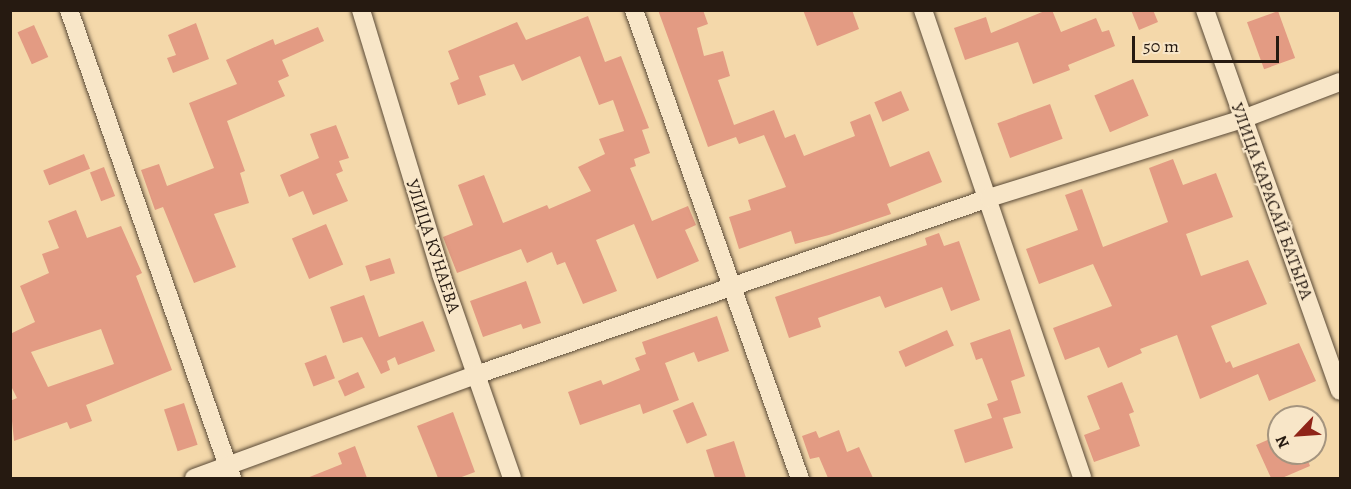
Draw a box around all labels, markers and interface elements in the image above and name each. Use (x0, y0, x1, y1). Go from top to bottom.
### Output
scale bar (1135, 24, 1282, 62)
text: 50 m (1143, 34, 1179, 58)
street label: УЛИЦА КАРАСАЙ БАТЫРА (1226, 100, 1318, 302)
street label: УЛИЦА КУНАЕВА (401, 176, 465, 316)
north arrow (1267, 405, 1327, 465)
text: N (1270, 432, 1295, 452)

